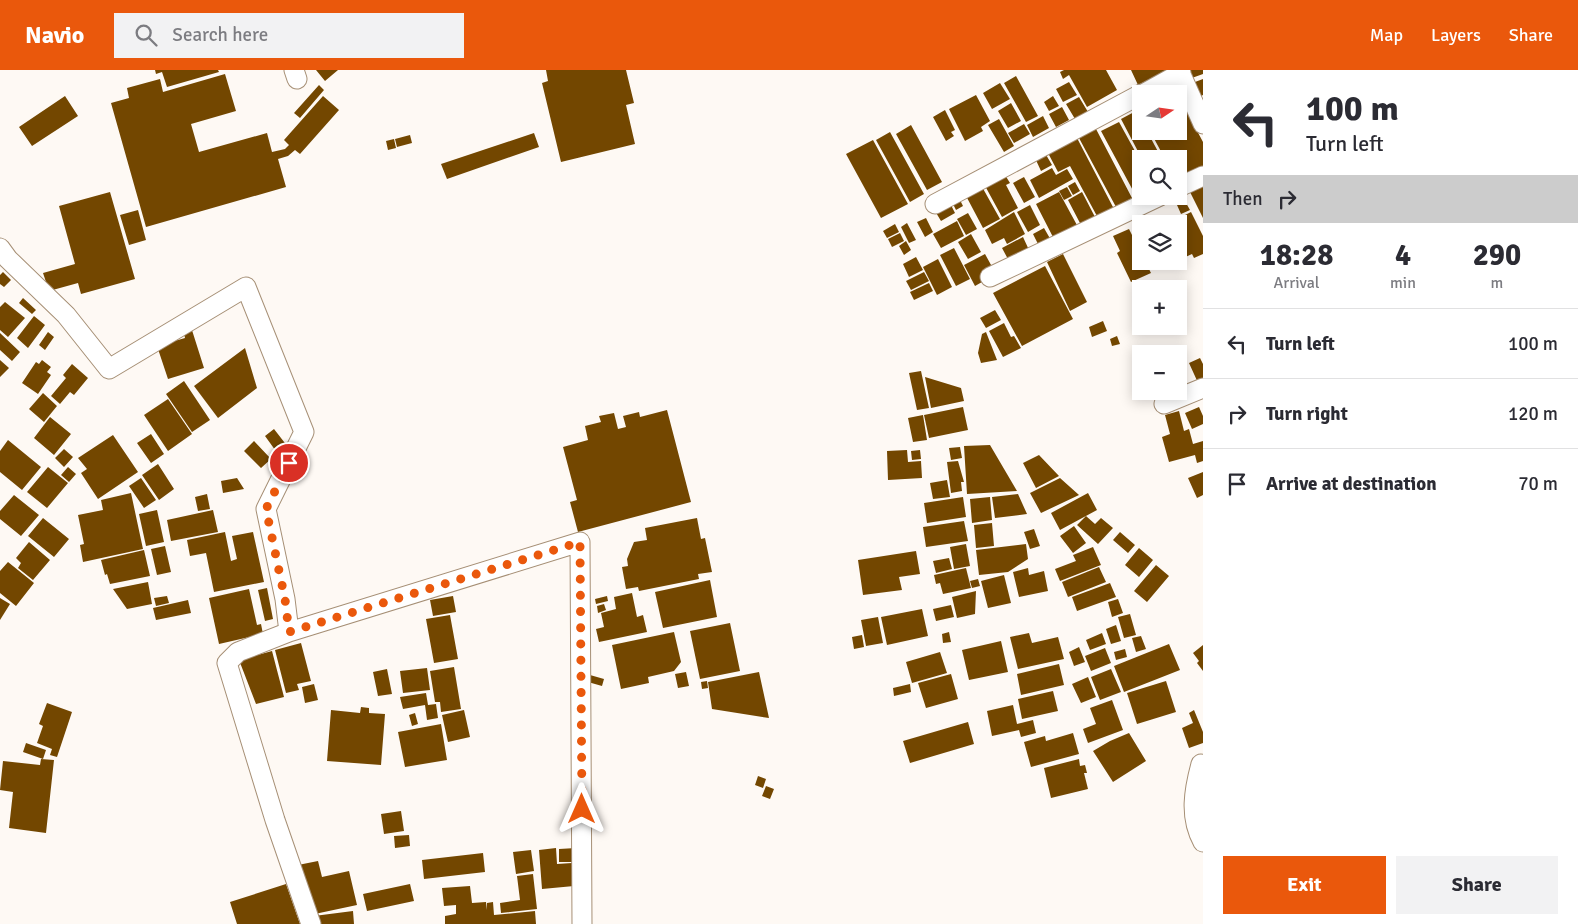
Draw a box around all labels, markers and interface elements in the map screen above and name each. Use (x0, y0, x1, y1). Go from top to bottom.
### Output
search box (114, 13, 464, 58)
text: Navio (25, 20, 84, 50)
icon: search (132, 21, 160, 49)
text: Search here (172, 23, 268, 47)
text: Map (1370, 24, 1403, 46)
text: Layers (1431, 24, 1481, 46)
text: Share (1509, 24, 1553, 46)
north arrow (1132, 85, 1188, 140)
map controls (1132, 85, 1187, 400)
text: 100 m (1306, 87, 1399, 130)
icon: left (1223, 90, 1288, 155)
text: Turn left (1306, 130, 1384, 157)
button: search (1132, 150, 1187, 205)
icon: right (1273, 185, 1301, 213)
text: Then (1223, 187, 1263, 211)
button: layers (1132, 215, 1187, 270)
text: 18:28 (1260, 237, 1333, 274)
text: 4 (1395, 237, 1411, 274)
text: 290 (1473, 237, 1521, 274)
text: Arrival (1273, 273, 1320, 293)
text: min (1390, 273, 1416, 293)
text: m (1491, 273, 1503, 293)
button: + (1132, 280, 1187, 335)
icon: left (1223, 330, 1251, 358)
text: Turn left (1266, 332, 1335, 356)
text: 100 m (1508, 332, 1558, 356)
button: − (1132, 345, 1187, 400)
icon: right (1223, 400, 1251, 428)
text: Turn right (1266, 402, 1348, 426)
text: 120 m (1508, 402, 1558, 426)
pin (268, 442, 310, 484)
icon: arrive (275, 449, 303, 477)
icon: arrive (1223, 470, 1251, 498)
text: Arrive at destination (1266, 472, 1437, 496)
text: 70 m (1518, 472, 1558, 496)
position arrow (555, 782, 607, 834)
button: Exit (1223, 856, 1386, 914)
button: Share (1396, 856, 1558, 914)

